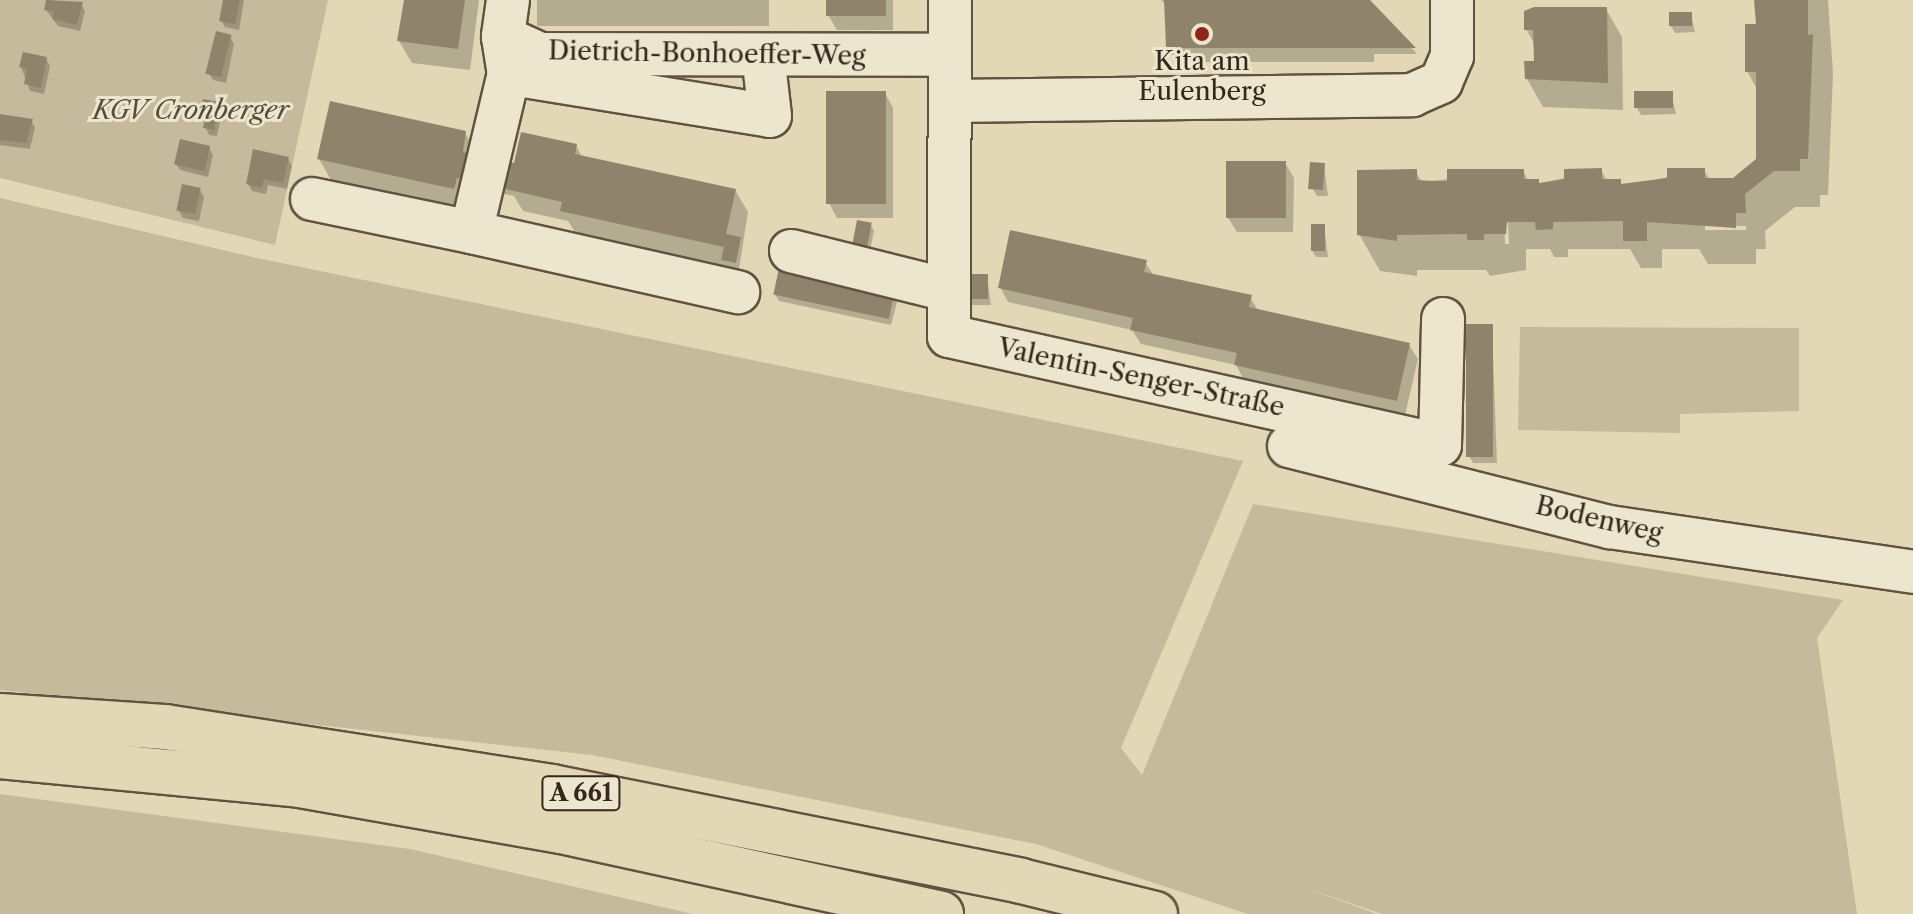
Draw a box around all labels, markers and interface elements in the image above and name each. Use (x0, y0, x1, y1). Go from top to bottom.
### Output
marker: Kita am Eulenberg (1193, 25, 1211, 43)
street label: Dietrich-Bonhoeffer-Weg (548, 36, 866, 72)
place label: Kita am Eulenberg (1138, 46, 1266, 108)
park label: KGV Cronberger (93, 95, 289, 127)
street label: Valentin-Senger-Straße (995, 332, 1287, 424)
street label: Bodenweg (1533, 490, 1665, 550)
road number: A 661 (539, 773, 623, 813)

